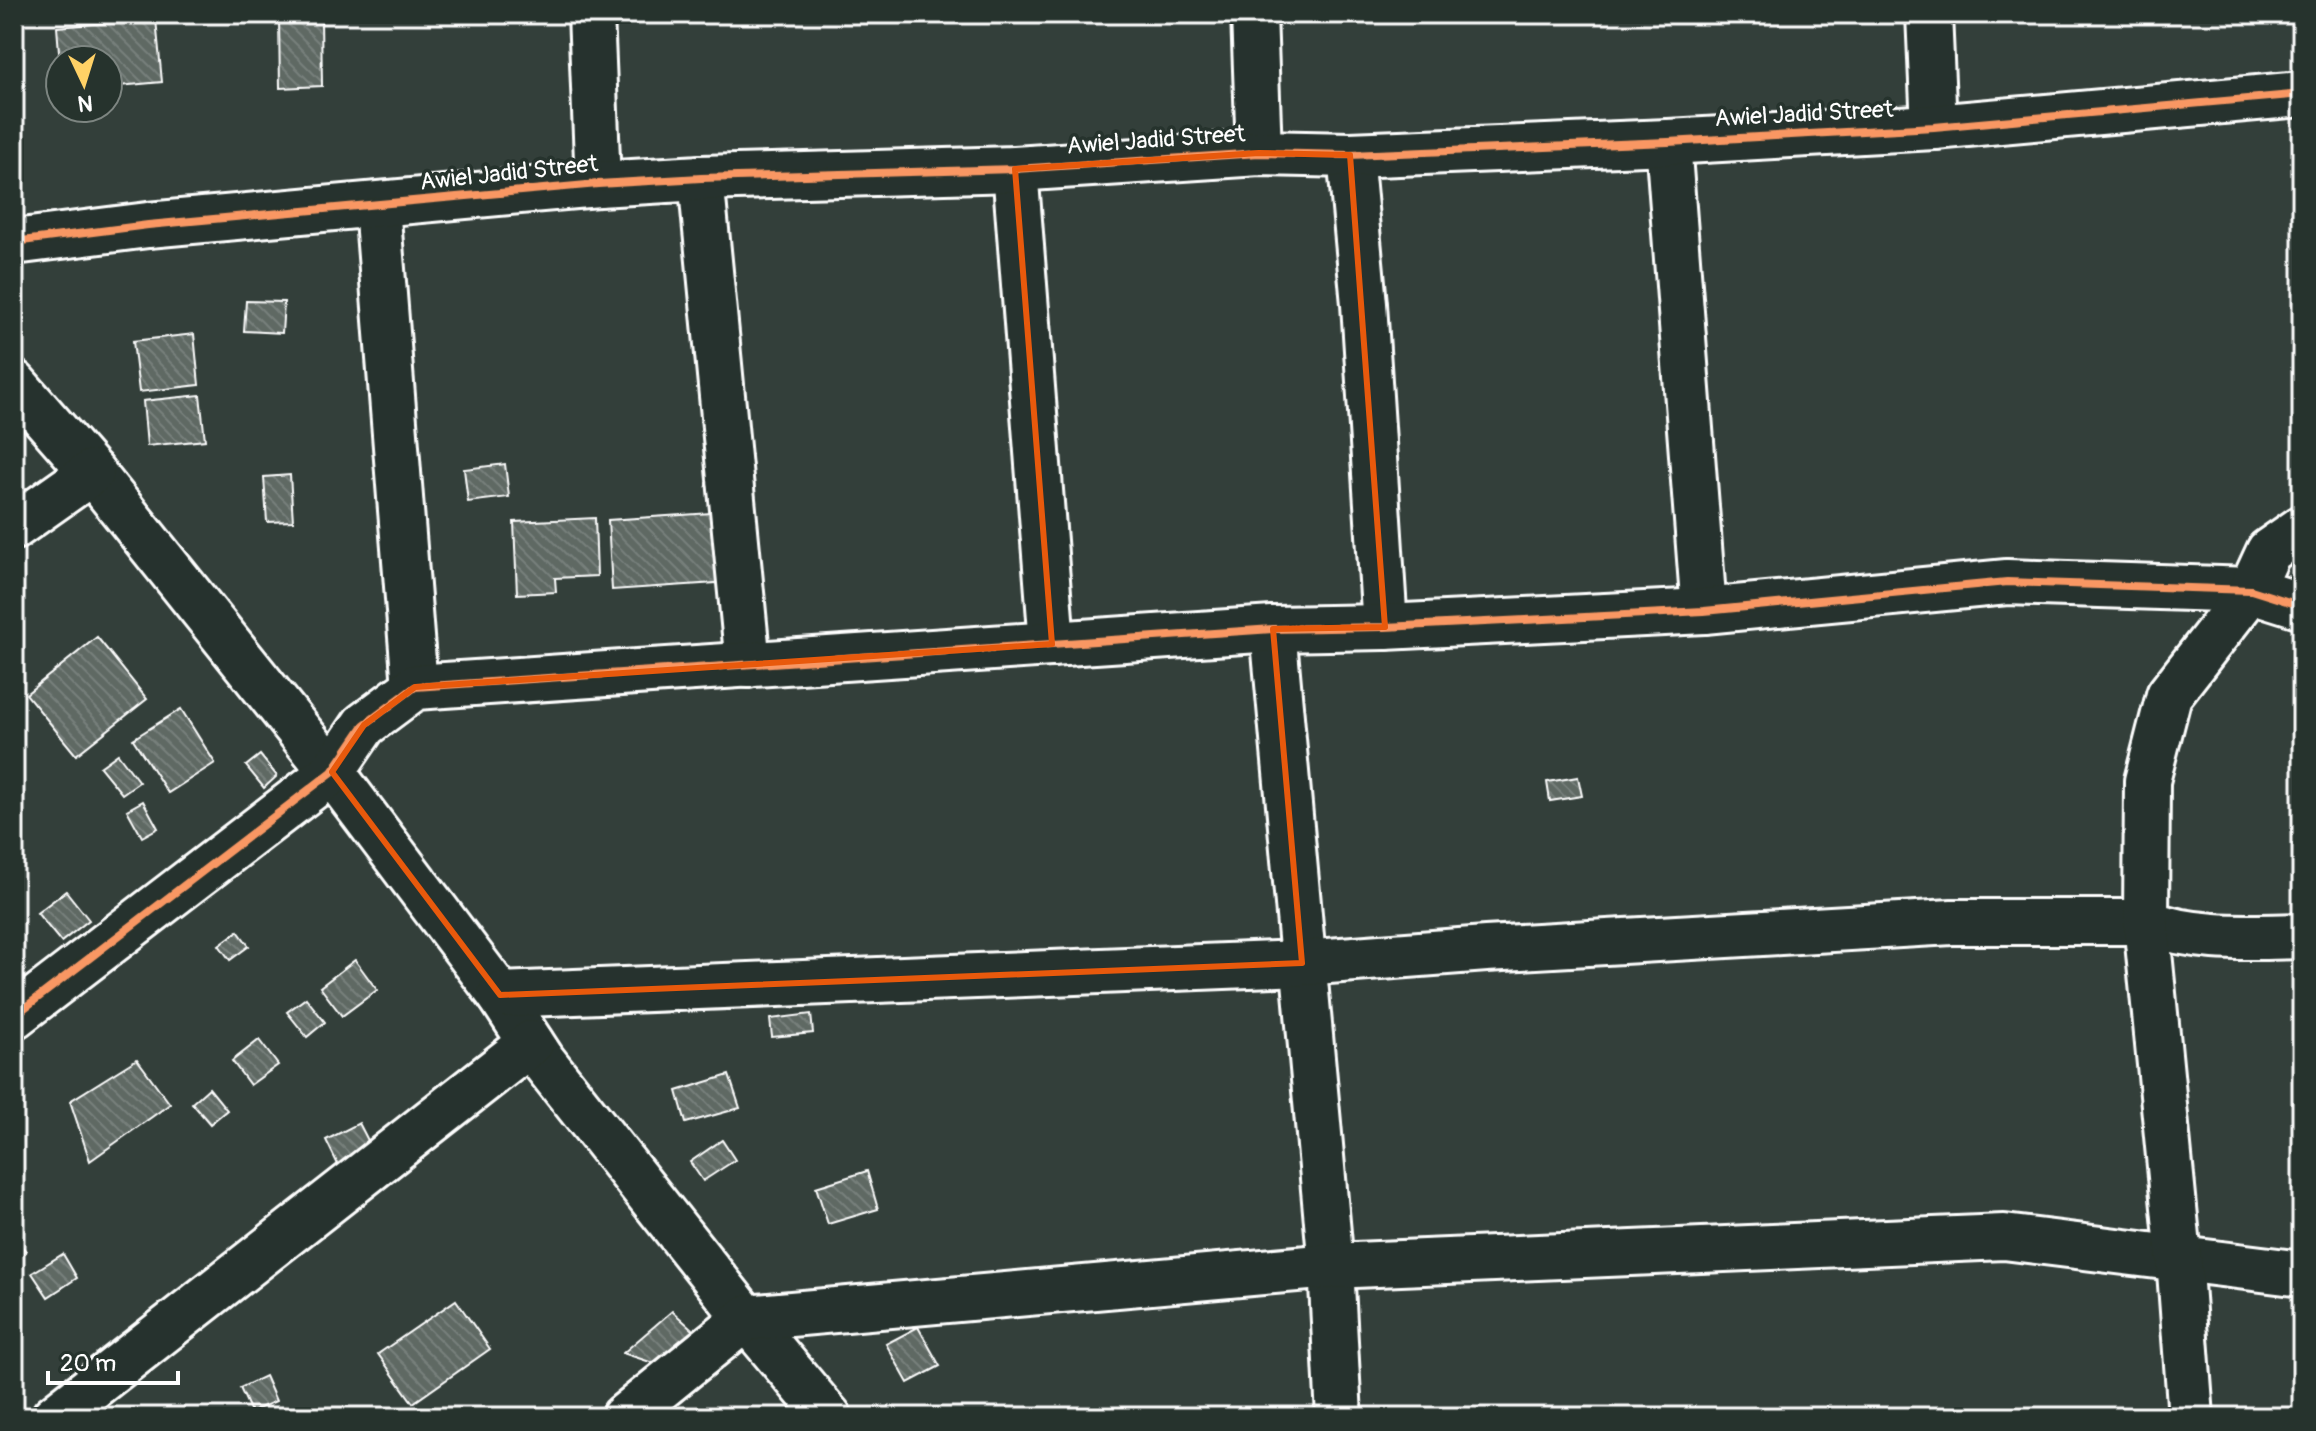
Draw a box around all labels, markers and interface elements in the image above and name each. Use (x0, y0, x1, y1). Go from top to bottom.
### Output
north arrow (44, 44, 124, 124)
text: N (77, 88, 94, 117)
street label: Awiel Jadid Street (1714, 95, 1894, 133)
street label: Awiel Jadid Street (1066, 119, 1247, 161)
street label: Awiel Jadid Street (419, 149, 600, 197)
scale bar (48, 1335, 178, 1385)
text: 20 m (60, 1349, 116, 1378)

